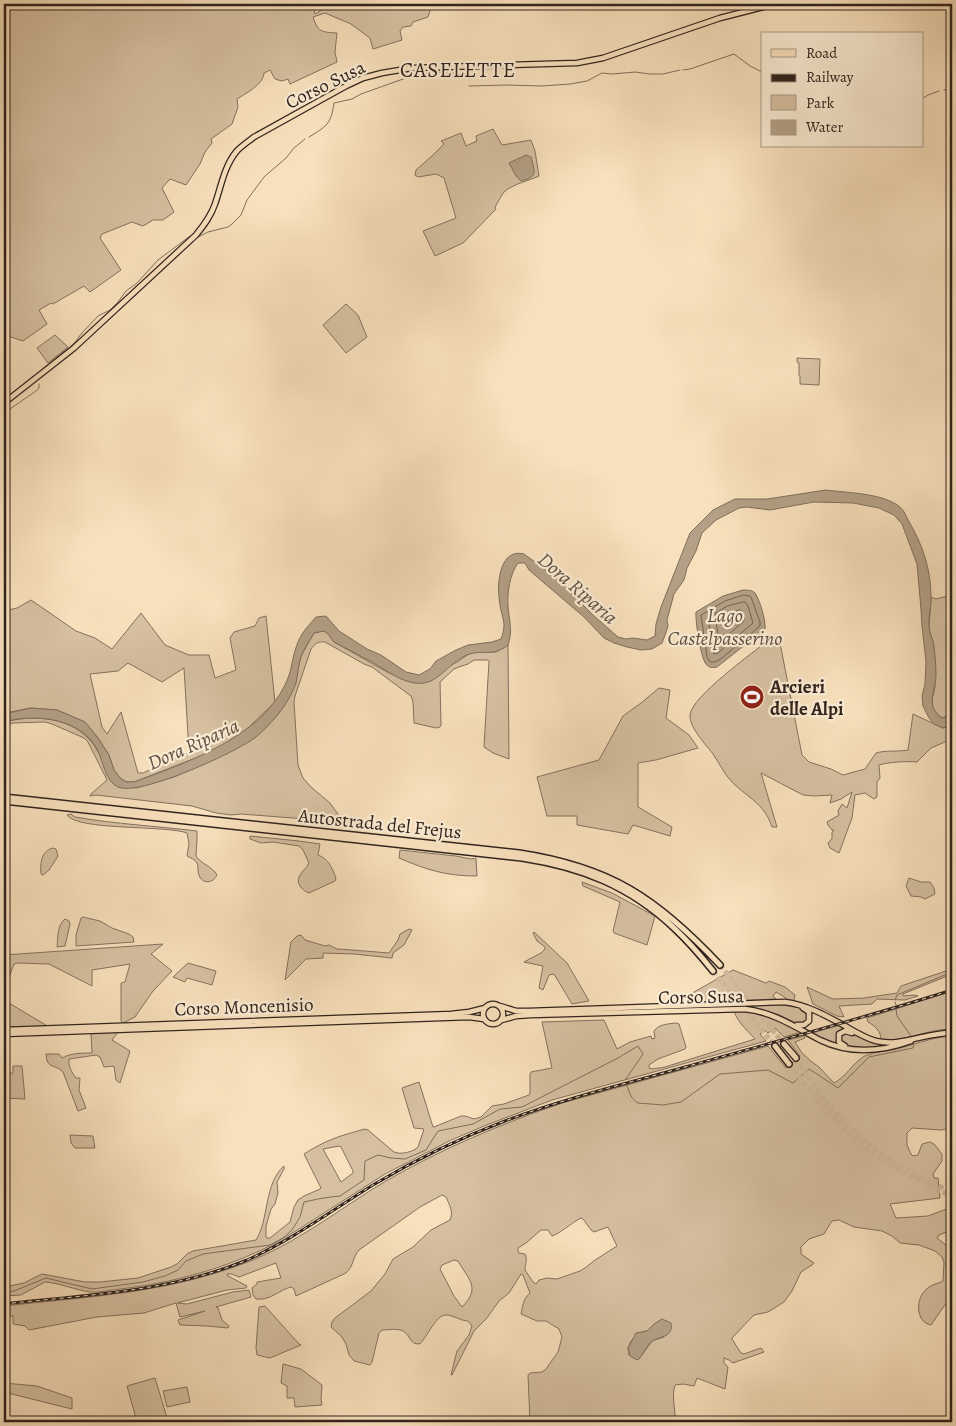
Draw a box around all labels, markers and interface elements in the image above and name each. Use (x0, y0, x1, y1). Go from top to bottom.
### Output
legend (761, 32, 924, 148)
text: Road (806, 43, 838, 63)
street label: Corso Susa (281, 54, 370, 115)
district label: CASELETTE (400, 56, 516, 84)
text: Railway (806, 67, 854, 87)
text: Park (806, 93, 835, 113)
text: Water (805, 117, 843, 137)
water label: Dora Riparia (532, 546, 623, 631)
water label: Lago Castelpasserino (668, 602, 782, 652)
place label: Arcieri delle Alpi (769, 674, 844, 722)
sports icon: Arcieri delle Alpi (739, 684, 765, 710)
water label: Dora Riparia (143, 712, 243, 777)
street label: Autostrada del Frejus (296, 802, 463, 846)
street label: Corso Susa (658, 983, 744, 1011)
street label: Corso Moncenisio (174, 992, 314, 1022)

